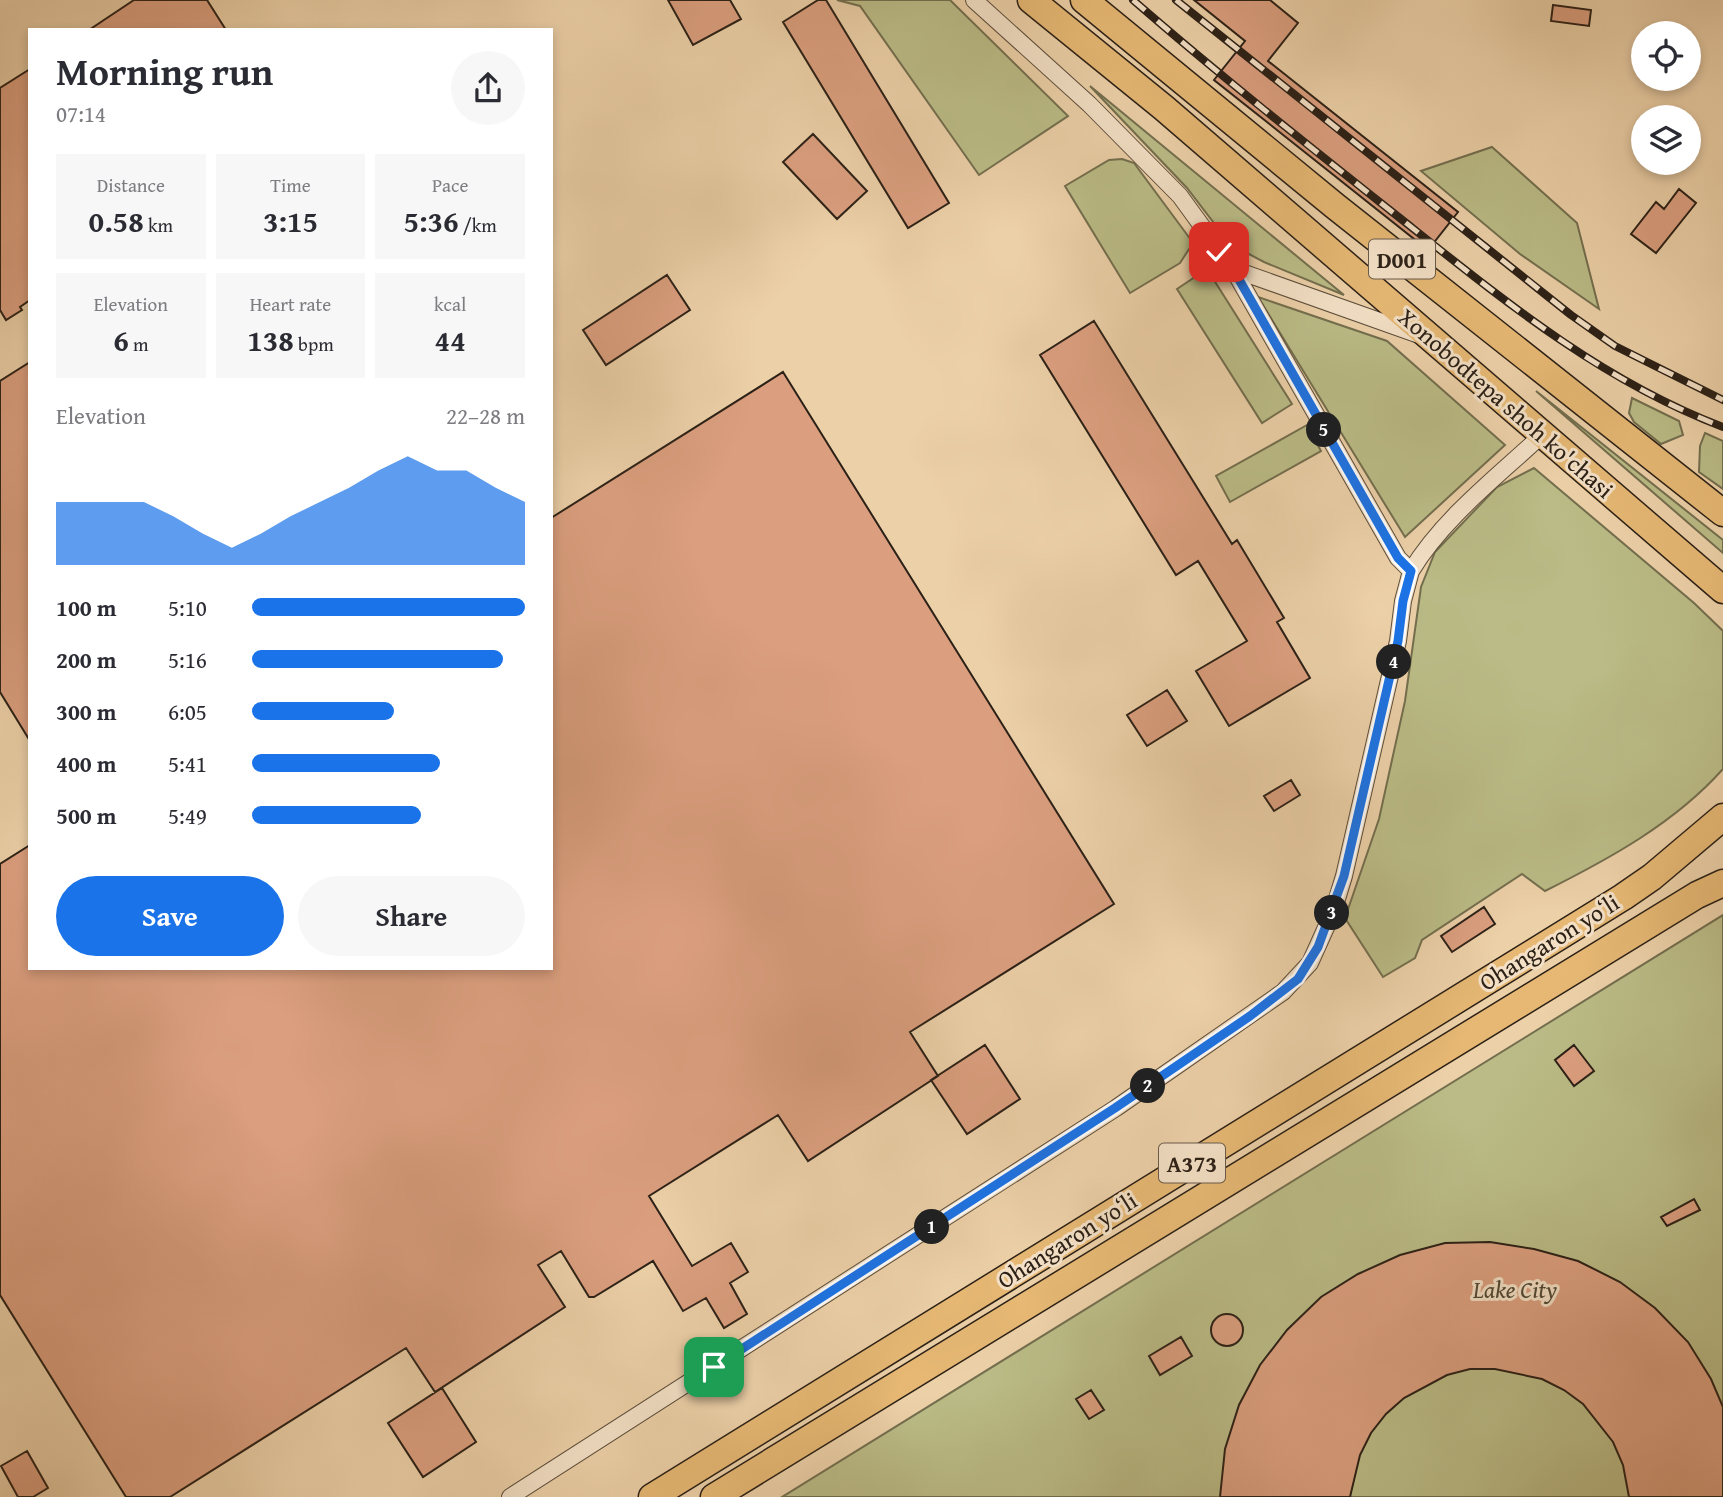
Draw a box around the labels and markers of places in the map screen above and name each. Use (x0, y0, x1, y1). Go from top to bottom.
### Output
pin (1189, 222, 1249, 282)
pin: 5 (1306, 412, 1342, 448)
pin: 4 (1376, 644, 1412, 680)
pin: 3 (1314, 895, 1350, 930)
pin: 2 (1130, 1068, 1166, 1104)
pin: 1 (914, 1210, 950, 1244)
pin (684, 1337, 744, 1397)

